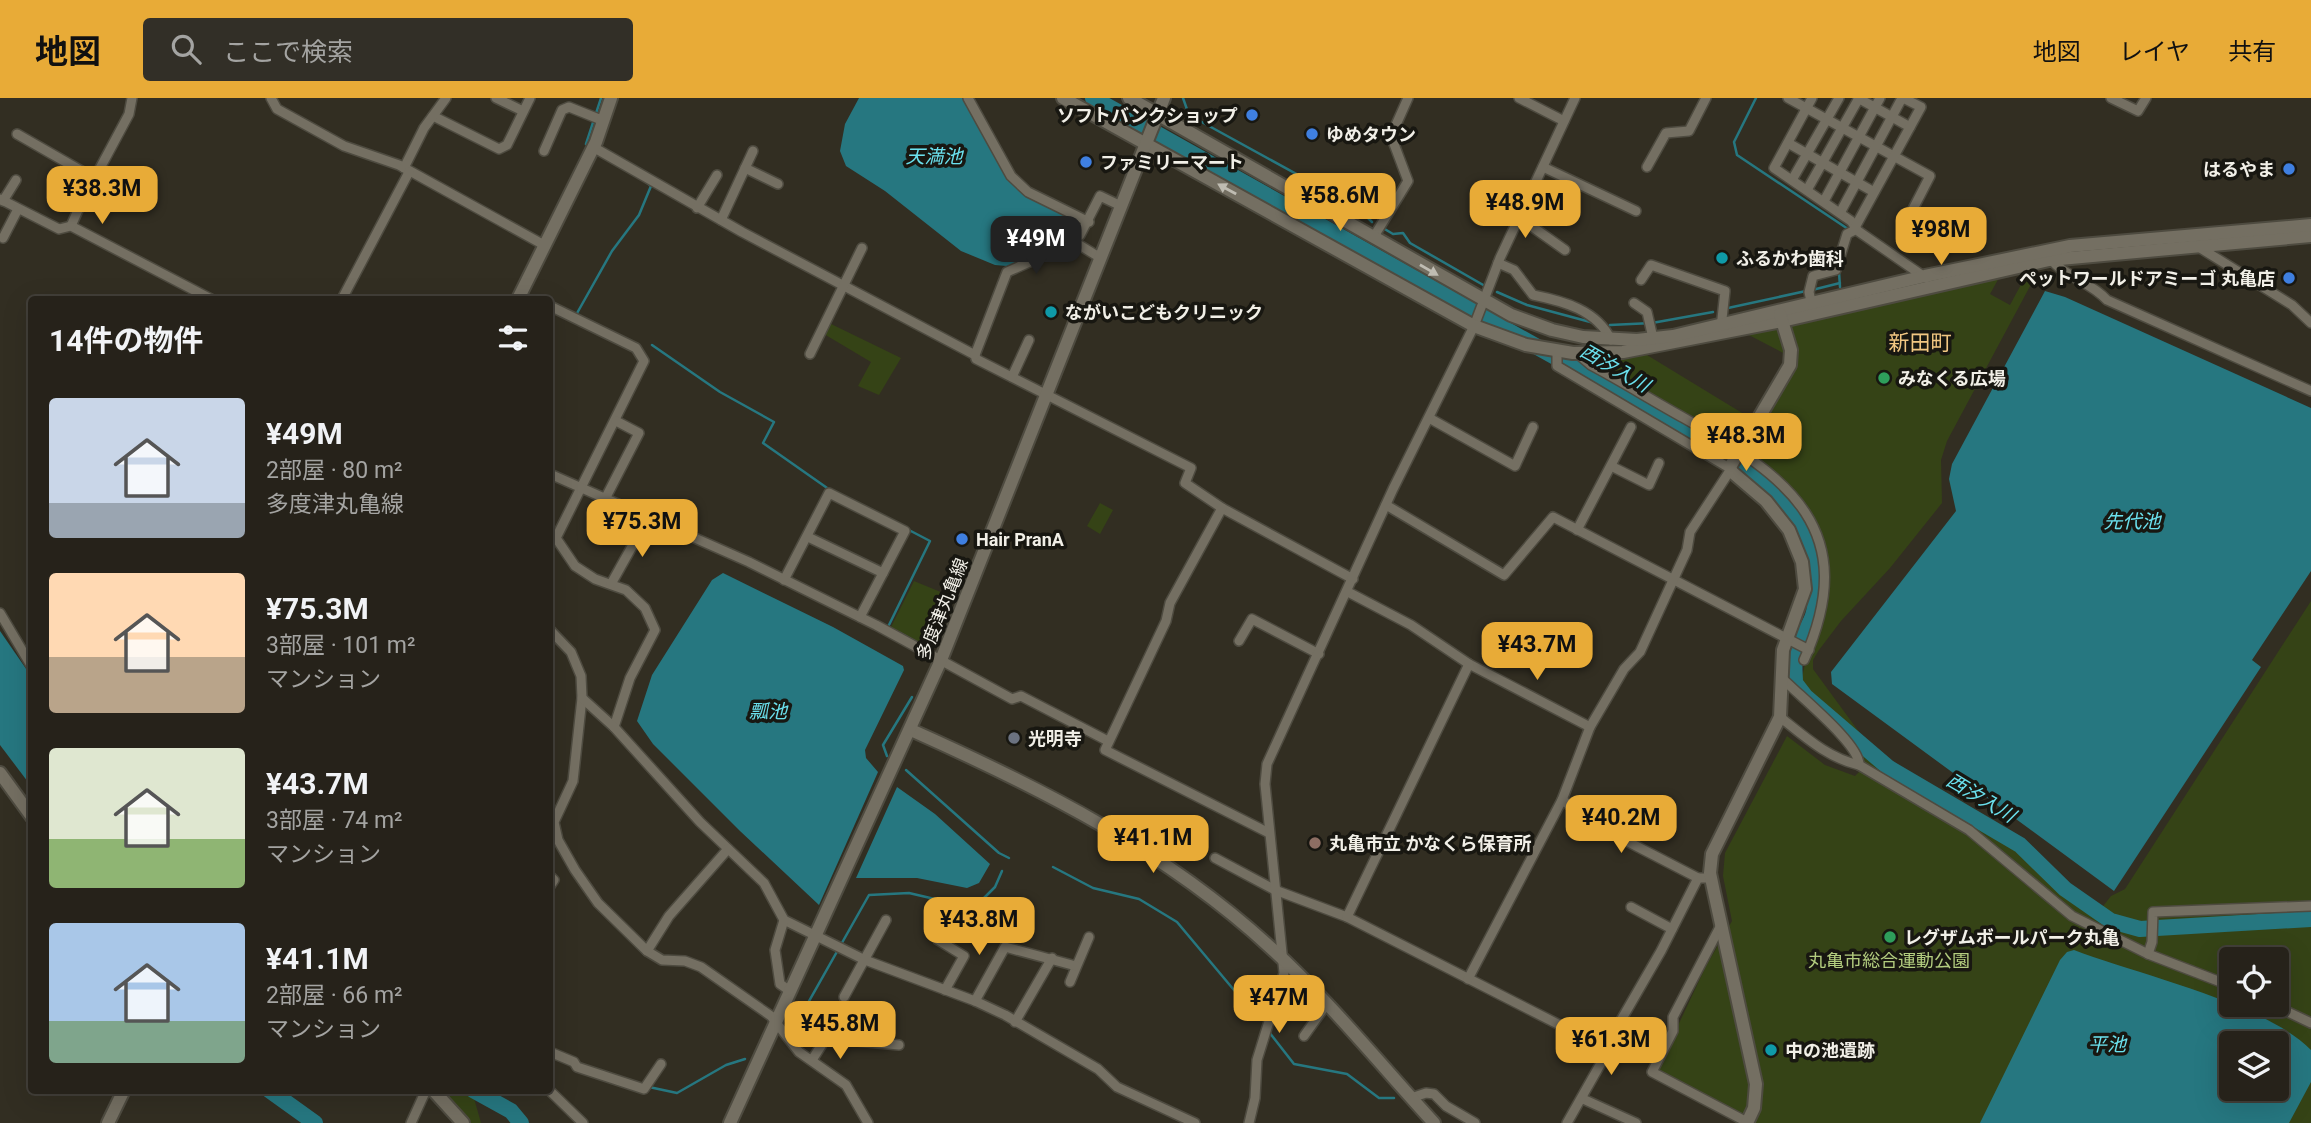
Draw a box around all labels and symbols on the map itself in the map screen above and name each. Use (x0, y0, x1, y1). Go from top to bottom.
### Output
place label: ソフトバンクショップ (1057, 105, 1238, 126)
marker: ソフトバンクショップ (1244, 107, 1260, 123)
place label: ゆめタウン (1326, 124, 1416, 145)
marker: ゆめタウン (1304, 126, 1320, 142)
water label: 天満池 (905, 145, 964, 168)
place label: ファミリーマート (1100, 152, 1244, 173)
marker: ファミリーマート (1078, 154, 1094, 170)
place label: はるやま (2203, 159, 2275, 180)
marker: はるやま (2281, 161, 2297, 177)
pin: ¥38.3M (45, 166, 159, 226)
pin: ¥58.6M (1283, 174, 1397, 233)
pin: ¥48.9M (1468, 180, 1582, 240)
one-way arrow (1218, 183, 1237, 195)
pin: ¥98M (1900, 208, 1982, 267)
pin: ¥49M (995, 216, 1077, 276)
place label: ふるかわ歯科 (1736, 248, 1844, 269)
marker: ふるかわ歯科 (1714, 250, 1730, 266)
one-way arrow (1419, 264, 1438, 276)
place label: ペットワールドアミーゴ 丸亀店 (2019, 268, 2275, 289)
marker: ペットワールドアミーゴ 丸亀店 (2281, 270, 2297, 286)
place label: ながいこどもクリニック (1065, 302, 1263, 323)
marker: ながいこどもクリニック (1043, 304, 1059, 320)
district label: 新田町 (1889, 331, 1952, 355)
water label: 西汐入川 (1576, 339, 1655, 398)
place label: みなくる広場 (1898, 368, 2006, 389)
marker: みなくる広場 (1876, 370, 1892, 386)
pin: ¥48.3M (1689, 414, 1803, 473)
pin: ¥75.3M (585, 500, 699, 559)
water label: 先代池 (2103, 510, 2162, 533)
place label: Hair PranA (976, 529, 1065, 550)
marker: Hair PranA (954, 531, 970, 547)
street label: 多度津丸亀線 (912, 555, 972, 663)
pin: ¥43.7M (1480, 622, 1594, 682)
water label: 瓢池 (749, 700, 789, 723)
place label: 光明寺 (1028, 728, 1082, 749)
marker: 光明寺 (1006, 730, 1022, 746)
water label: 西汐入川 (1942, 769, 2021, 828)
pin: ¥40.2M (1564, 796, 1678, 855)
pin: ¥41.1M (1096, 816, 1210, 875)
place label: 丸亀市立 かなくら保育所 (1329, 833, 1531, 854)
marker: 丸亀市立 かなくら保育所 (1307, 835, 1323, 851)
pin: ¥43.8M (922, 898, 1036, 957)
place label: レグザムボールパーク丸亀 (1904, 927, 2120, 948)
marker: レグザムボールパーク丸亀 (1882, 929, 1898, 945)
park label: 丸亀市総合運動公園 (1808, 950, 1970, 971)
pin: ¥47M (1238, 976, 1320, 1035)
pin: ¥45.8M (783, 1002, 897, 1061)
pin: ¥61.3M (1554, 1018, 1668, 1077)
water label: 平池 (2088, 1033, 2128, 1056)
place label: 中の池遺跡 (1785, 1040, 1875, 1061)
marker: 中の池遺跡 (1763, 1042, 1779, 1058)

